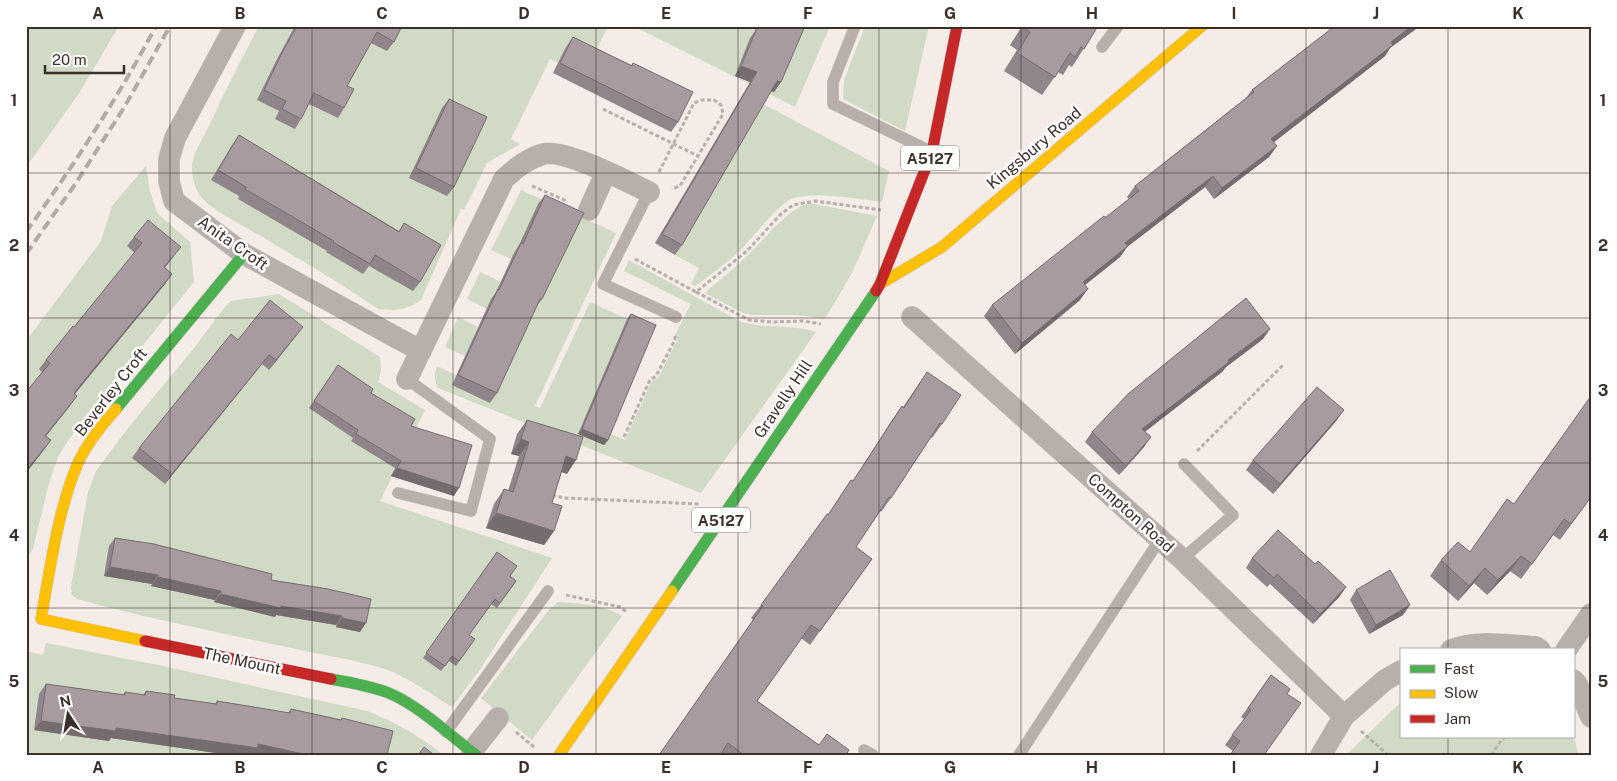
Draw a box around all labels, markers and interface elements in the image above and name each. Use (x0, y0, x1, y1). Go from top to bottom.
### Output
text: A (92, 4, 104, 23)
text: B (235, 4, 246, 23)
text: C (376, 4, 388, 23)
text: D (518, 4, 530, 23)
text: E (661, 4, 671, 23)
text: F (803, 4, 813, 23)
text: G (944, 4, 956, 23)
text: H (1086, 4, 1098, 23)
text: I (1232, 4, 1236, 23)
text: J (1373, 4, 1379, 23)
text: K (1512, 4, 1524, 23)
scale bar (45, 42, 124, 74)
text: 20 m (52, 51, 87, 68)
text: 1 (11, 91, 17, 110)
text: 1 (1600, 91, 1606, 110)
street label: Kingsbury Road (983, 103, 1085, 193)
road number: A5127 (901, 146, 959, 170)
street label: Anita Croft (194, 212, 272, 274)
text: 2 (9, 236, 19, 255)
text: 2 (1598, 236, 1608, 255)
street label: Beverley Croft (71, 344, 151, 440)
street label: Gravelly Hill (750, 356, 816, 442)
text: 3 (9, 381, 19, 400)
text: 3 (1598, 381, 1608, 400)
street label: Compton Road (1084, 469, 1178, 557)
road number: A5127 (692, 508, 750, 532)
text: 4 (9, 526, 20, 545)
text: 4 (1598, 526, 1609, 545)
street label: The Mount (201, 643, 283, 679)
legend (1400, 648, 1574, 738)
text: Fast (1444, 660, 1474, 677)
text: 5 (9, 672, 20, 691)
text: 5 (1598, 672, 1609, 691)
text: Slow (1444, 684, 1479, 701)
north arrow (42, 688, 92, 738)
text: N (58, 692, 72, 710)
text: Jam (1444, 710, 1471, 727)
text: A (92, 758, 104, 777)
text: B (235, 758, 246, 777)
text: C (376, 758, 388, 777)
text: D (518, 758, 530, 777)
text: E (661, 758, 671, 777)
text: F (803, 758, 813, 777)
text: G (944, 758, 956, 777)
text: H (1086, 758, 1098, 777)
text: I (1232, 758, 1236, 777)
text: J (1373, 758, 1379, 777)
text: K (1512, 758, 1524, 777)

